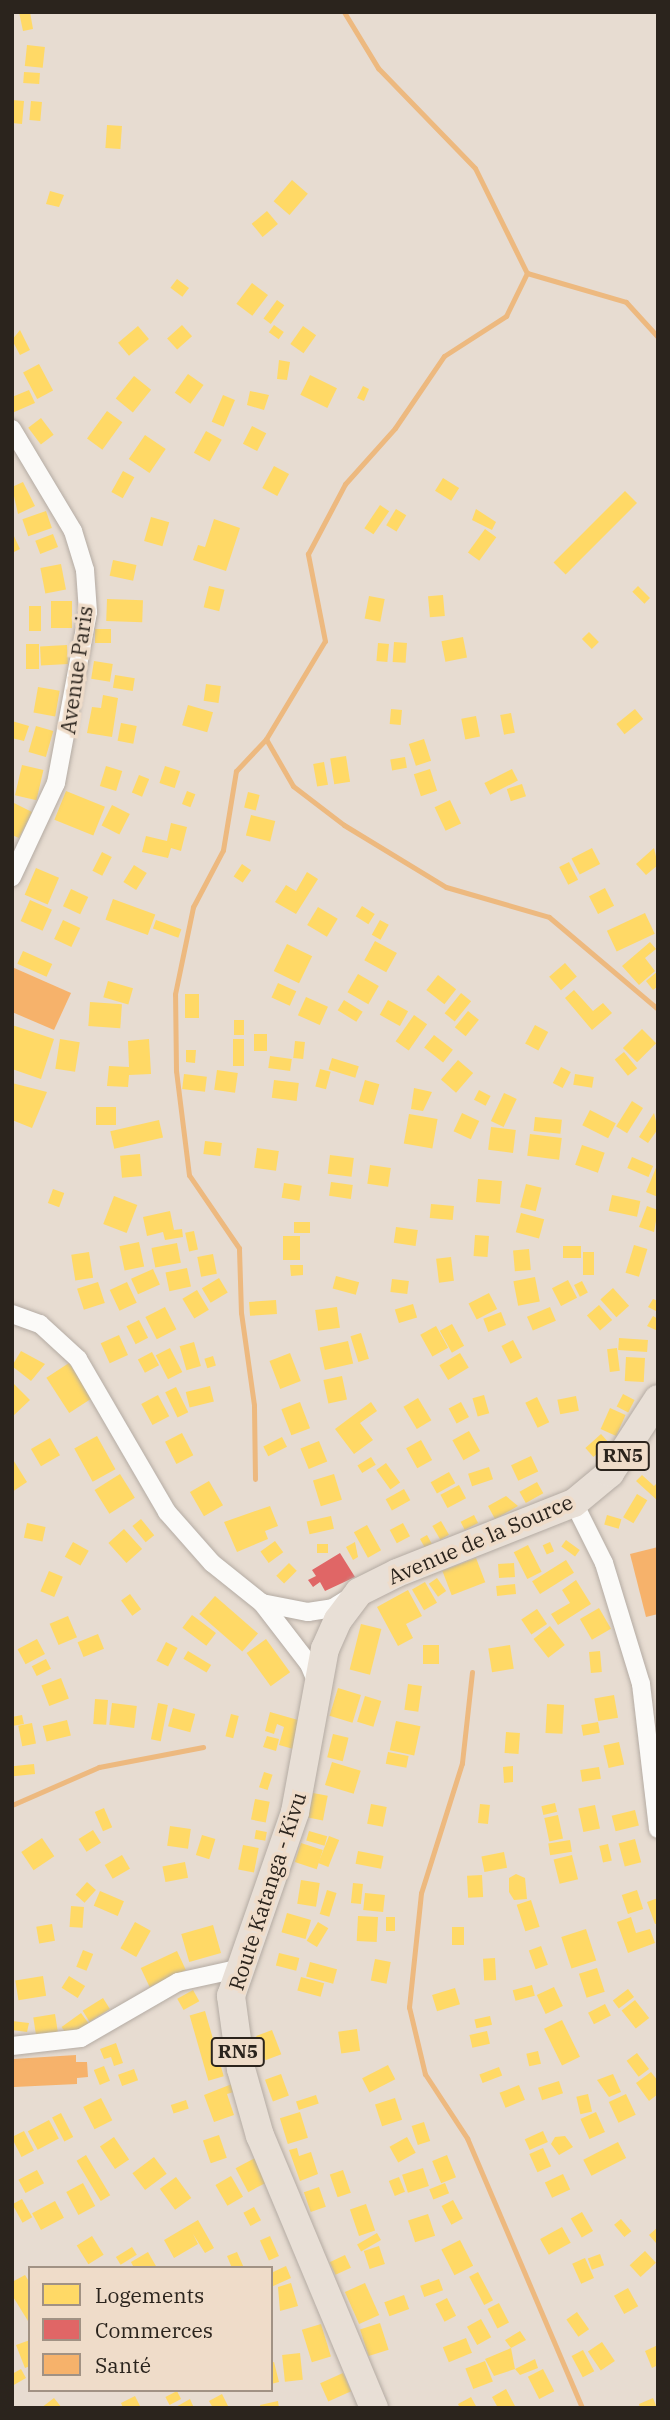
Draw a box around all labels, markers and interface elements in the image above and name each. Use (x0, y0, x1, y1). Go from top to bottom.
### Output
street label: Avenue Paris (55, 604, 97, 736)
road number: RN5 (595, 1440, 651, 1472)
street label: Avenue de la Source (384, 1489, 576, 1589)
street label: Route Katanga - Kivu (223, 1789, 311, 1993)
road number: RN5 (210, 2036, 266, 2068)
legend (28, 2266, 273, 2392)
text: Logements (95, 2281, 204, 2309)
text: Commerces (95, 2316, 213, 2344)
text: Santé (95, 2351, 151, 2379)

